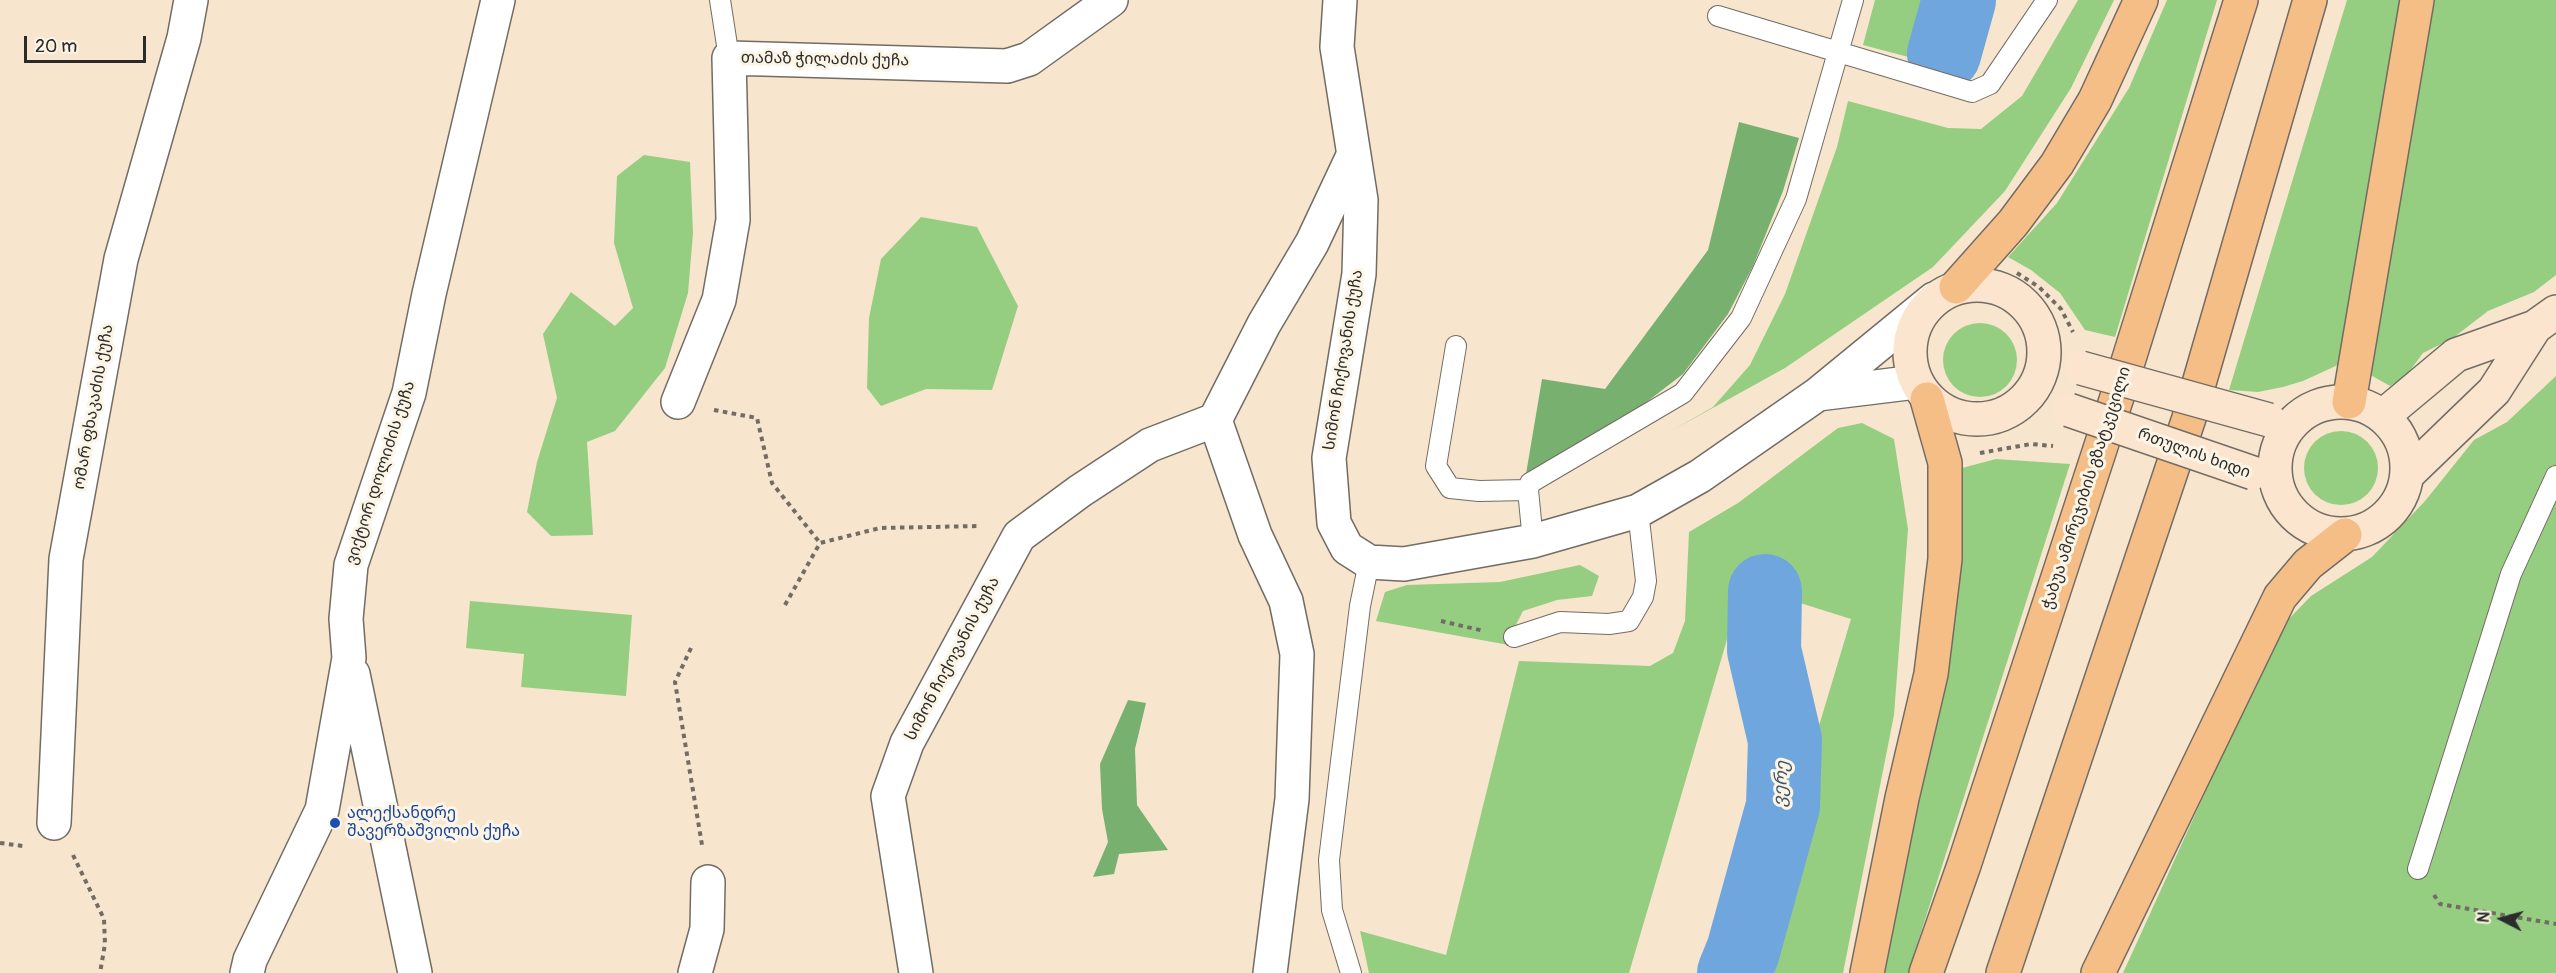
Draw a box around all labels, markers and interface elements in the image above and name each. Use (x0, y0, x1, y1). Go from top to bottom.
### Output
scale bar (27, 24, 148, 62)
text: 20 m (35, 35, 77, 58)
street label: თამაზ ჭილაძის ქუჩა (741, 49, 909, 71)
street label: სიმონ ჩიქოვანის ქუჩა (1320, 268, 1368, 452)
street label: ომარ ფხაკაძის ქუჩა (70, 323, 118, 491)
street label: ჭაბუა ამირეჯიბის გზატკეცილი (2039, 364, 2135, 612)
street label: ვიქტორ დოლიძის ქუჩა (342, 379, 420, 567)
street label: რთულის ხიდი (2135, 425, 2253, 483)
street label: სიმონ ჩიქოვანის ქუჩა (902, 574, 1004, 744)
water label: ვერე (1770, 760, 1794, 808)
place label: ალექსანდრე შავერზაშვილის ქუჩა (347, 804, 520, 842)
marker: ალექსანდრე შავერზაშვილის ქუჩა (328, 816, 342, 830)
north arrow (2472, 889, 2532, 949)
text: N (2474, 911, 2495, 924)

